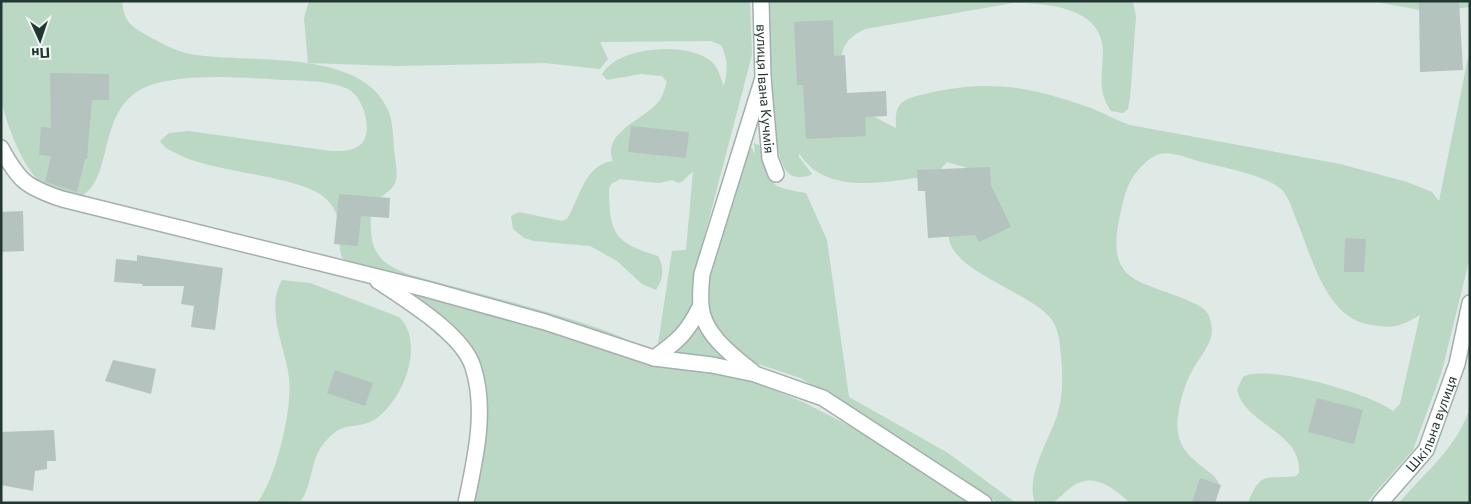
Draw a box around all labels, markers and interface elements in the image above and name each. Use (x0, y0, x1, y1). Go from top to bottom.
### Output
north arrow (15, 15, 65, 65)
street label: вулиця Івана Кучмія (754, 24, 779, 154)
text: Пн (31, 45, 50, 62)
street label: Шкільна вулиця (1402, 373, 1460, 475)

